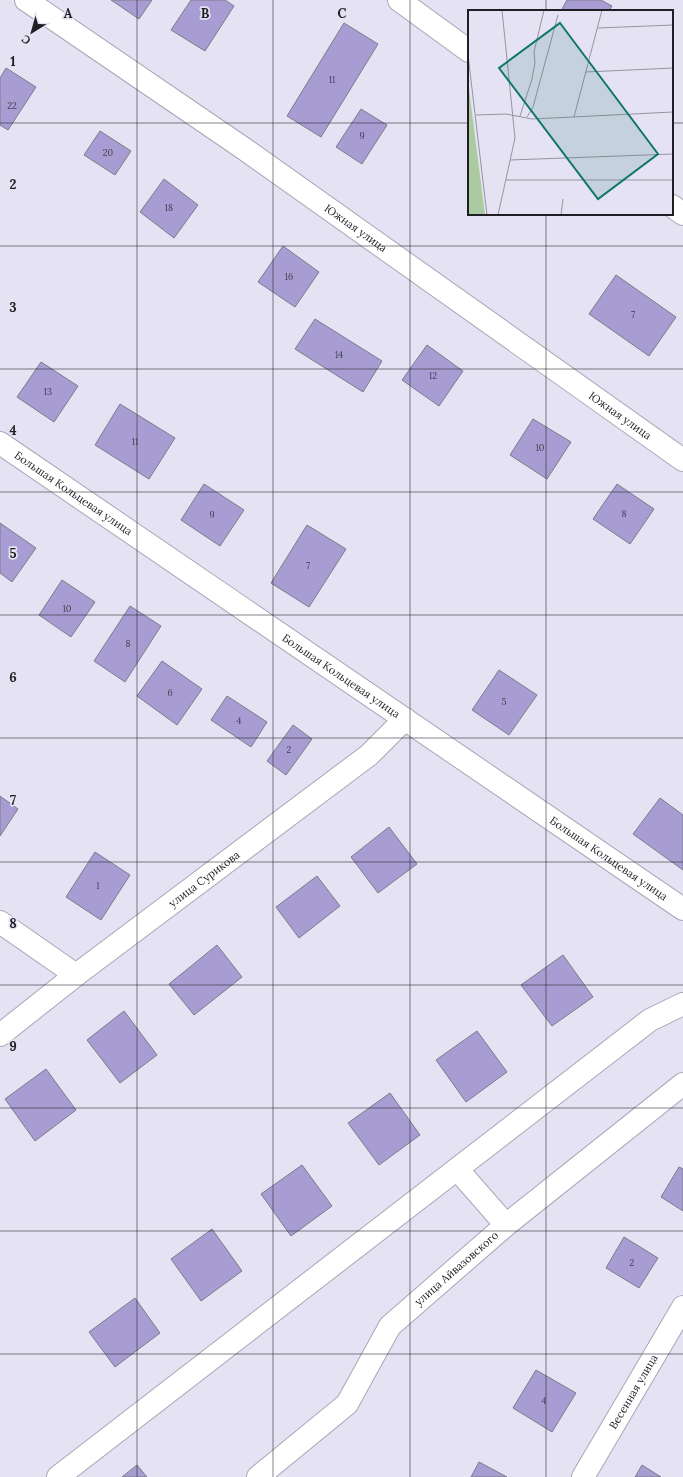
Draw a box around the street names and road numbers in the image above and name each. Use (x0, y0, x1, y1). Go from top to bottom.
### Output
street label: Южная улица (322, 201, 390, 255)
street label: Южная улица (586, 388, 654, 443)
street label: Большая Кольцевая улица (12, 448, 135, 538)
street label: Большая Кольцевая улица (280, 631, 403, 721)
street label: Большая Кольцевая улица (547, 813, 671, 904)
street label: улица Сурикова (166, 847, 243, 910)
street label: улица Айвазовского (412, 1228, 501, 1309)
street label: Весенная улица (606, 1351, 661, 1432)

